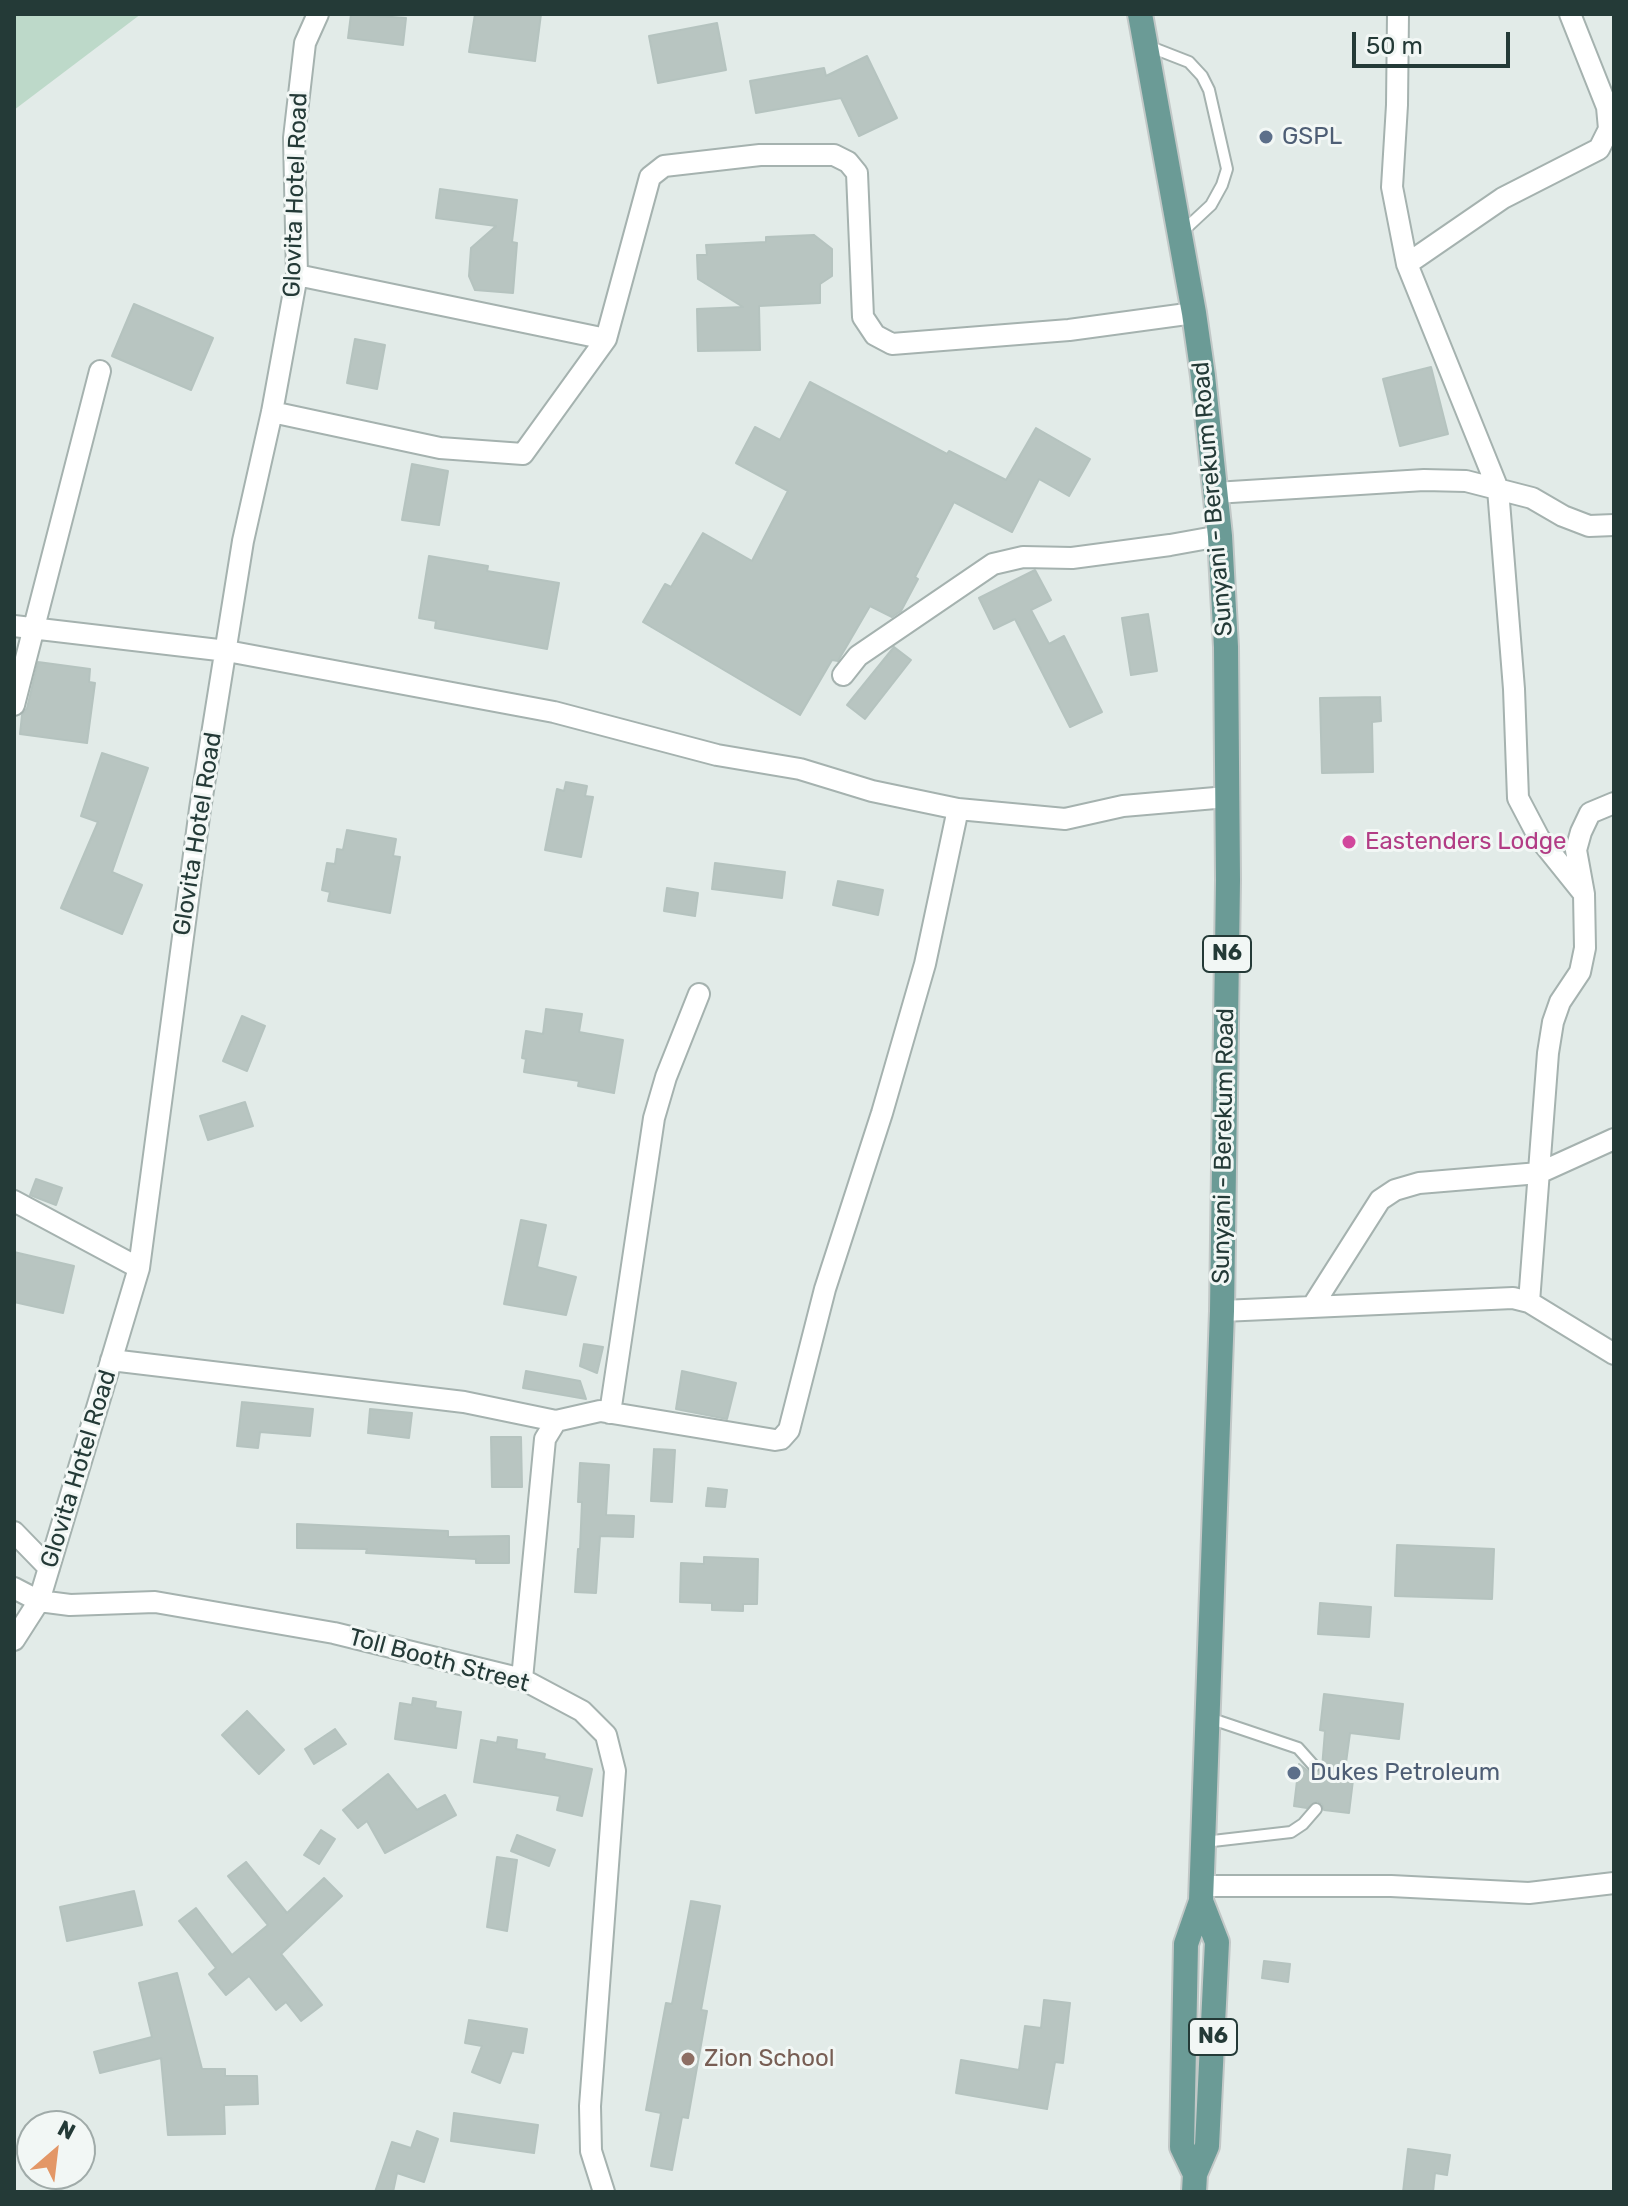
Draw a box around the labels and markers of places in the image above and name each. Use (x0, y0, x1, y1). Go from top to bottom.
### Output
place label: GSPL (1282, 123, 1342, 151)
marker: GSPL (1257, 128, 1275, 146)
place label: Eastenders Lodge (1365, 828, 1566, 856)
marker: Eastenders Lodge (1340, 833, 1358, 851)
place label: Dukes Petroleum (1310, 1759, 1500, 1787)
marker: Dukes Petroleum (1285, 1764, 1303, 1782)
place label: Zion School (704, 2045, 835, 2073)
marker: Zion School (679, 2050, 697, 2068)

